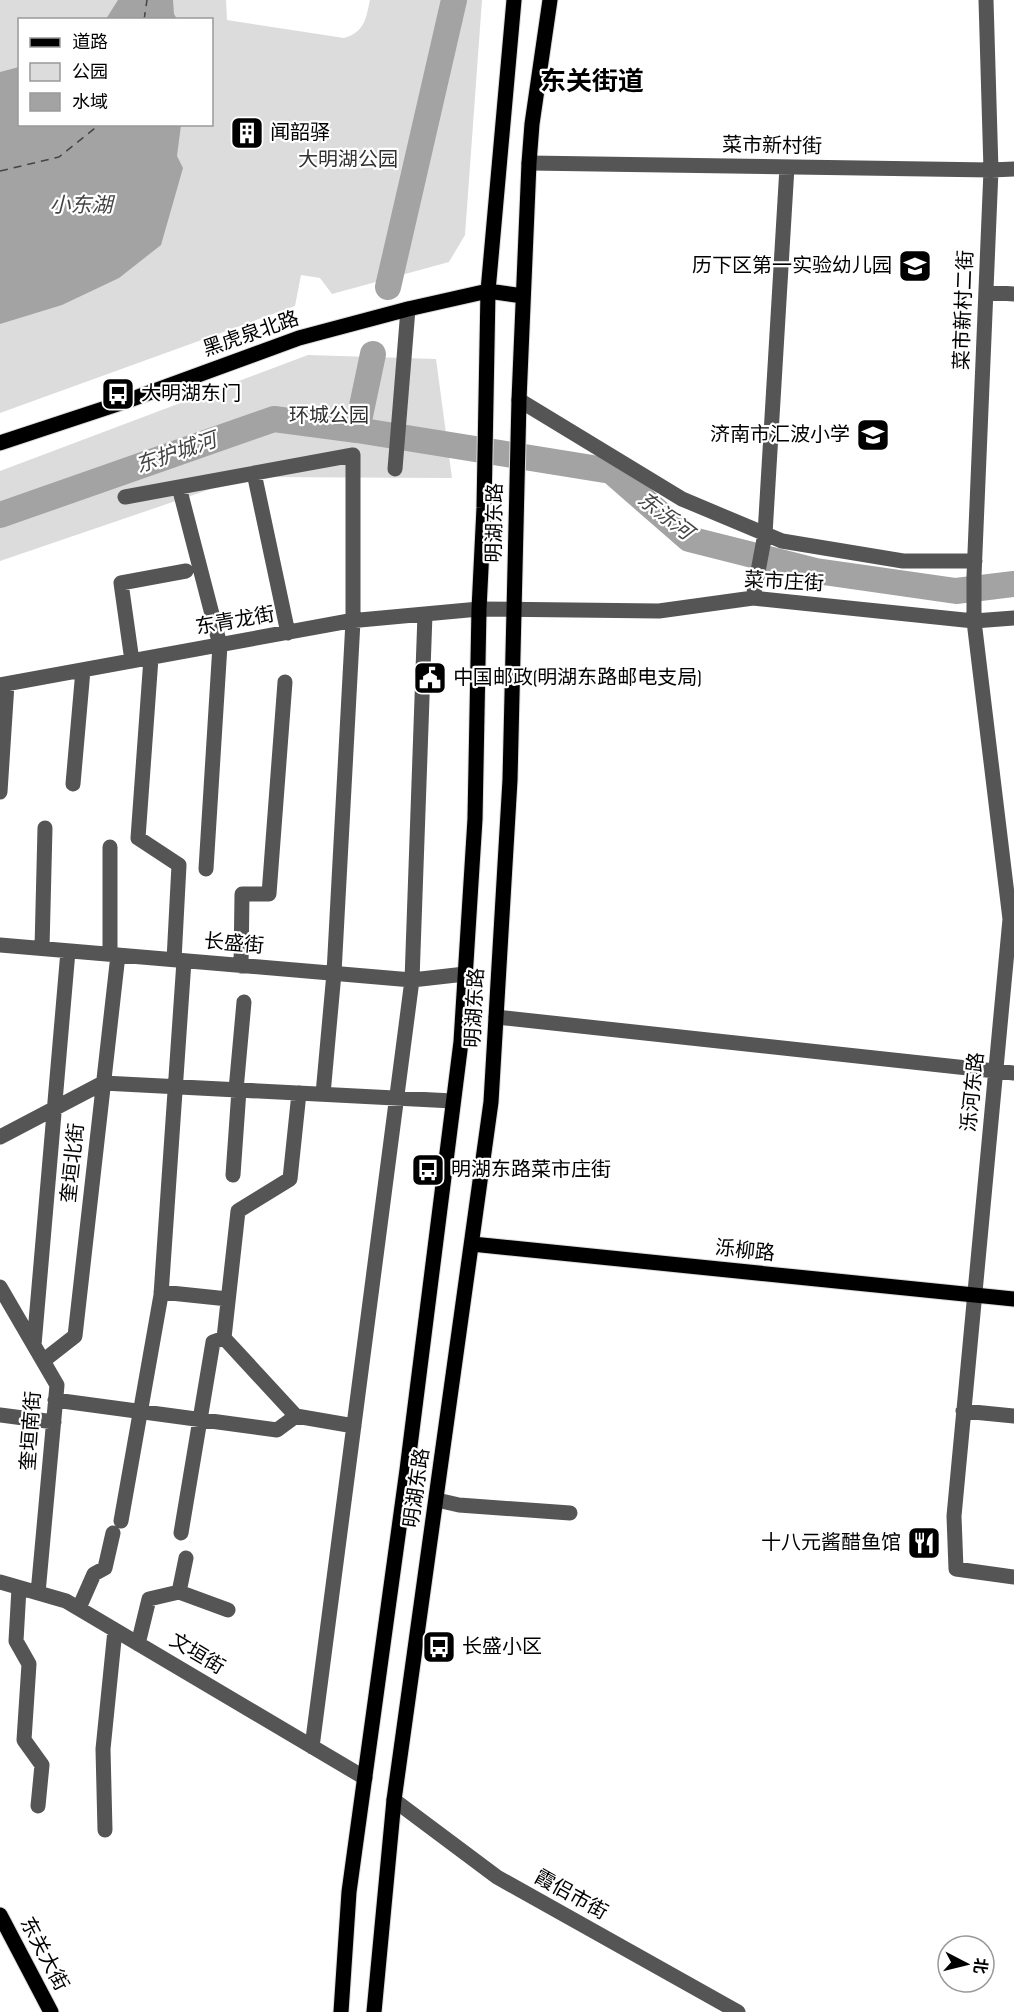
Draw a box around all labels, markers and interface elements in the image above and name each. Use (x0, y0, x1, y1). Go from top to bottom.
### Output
legend (18, 18, 213, 126)
text: 道路 (72, 32, 108, 53)
text: 公园 (72, 62, 108, 83)
district label: 东关街道 (540, 67, 644, 98)
text: 水域 (72, 92, 108, 113)
building icon: 闻韶驿 (229, 115, 265, 151)
place label: 闻韶驿 (270, 121, 330, 145)
street label: 菜市新村街 (722, 133, 822, 159)
park label: 大明湖公园 (298, 148, 398, 172)
water label: 小东湖 (50, 193, 115, 218)
school or university icon: 历下区第一实验幼儿园 (897, 248, 933, 284)
street label: 菜市新村二街 (950, 250, 978, 370)
place label: 历下区第一实验幼儿园 (692, 254, 892, 278)
street label: 黑虎泉北路 (200, 306, 302, 362)
bus stop icon: 大明湖东门 (100, 376, 136, 412)
place label: 大明湖东门 (141, 382, 241, 406)
park label: 环城公园 (289, 404, 369, 428)
school or university icon: 济南市汇波小学 (855, 417, 891, 453)
place label: 济南市汇波小学 (710, 423, 850, 447)
water label: 东护城河 (132, 426, 224, 478)
street label: 明湖东路 (482, 483, 508, 563)
water label: 东泺河 (632, 487, 701, 548)
street label: 菜市庄街 (743, 568, 825, 596)
street label: 东青龙街 (194, 602, 276, 640)
public building icon: 中国邮政(明湖东路邮电支局) (412, 660, 448, 696)
place label: 中国邮政(明湖东路邮电支局) (453, 666, 702, 690)
street label: 长盛街 (203, 929, 265, 959)
street label: 明湖东路 (461, 967, 489, 1049)
street label: 泺河东路 (957, 1051, 989, 1133)
street label: 奎垣北街 (57, 1122, 89, 1204)
bus stop icon: 明湖东路菜市庄街 (410, 1152, 446, 1188)
place label: 明湖东路菜市庄街 (451, 1158, 611, 1182)
street label: 泺柳路 (714, 1236, 776, 1266)
street label: 奎垣南街 (16, 1390, 46, 1472)
street label: 明湖东路 (400, 1447, 434, 1529)
restaurant icon: 十八元酱醋鱼馆 (906, 1525, 942, 1561)
place label: 十八元酱醋鱼馆 (761, 1531, 901, 1555)
street label: 文垣街 (165, 1628, 229, 1680)
bus stop icon: 长盛小区 (421, 1629, 457, 1665)
place label: 长盛小区 (462, 1635, 542, 1659)
street label: 霞侣市街 (530, 1865, 612, 1925)
street label: 东关大街 (15, 1913, 73, 1995)
north arrow (936, 1934, 996, 1994)
text: 北 (969, 1957, 990, 1975)

